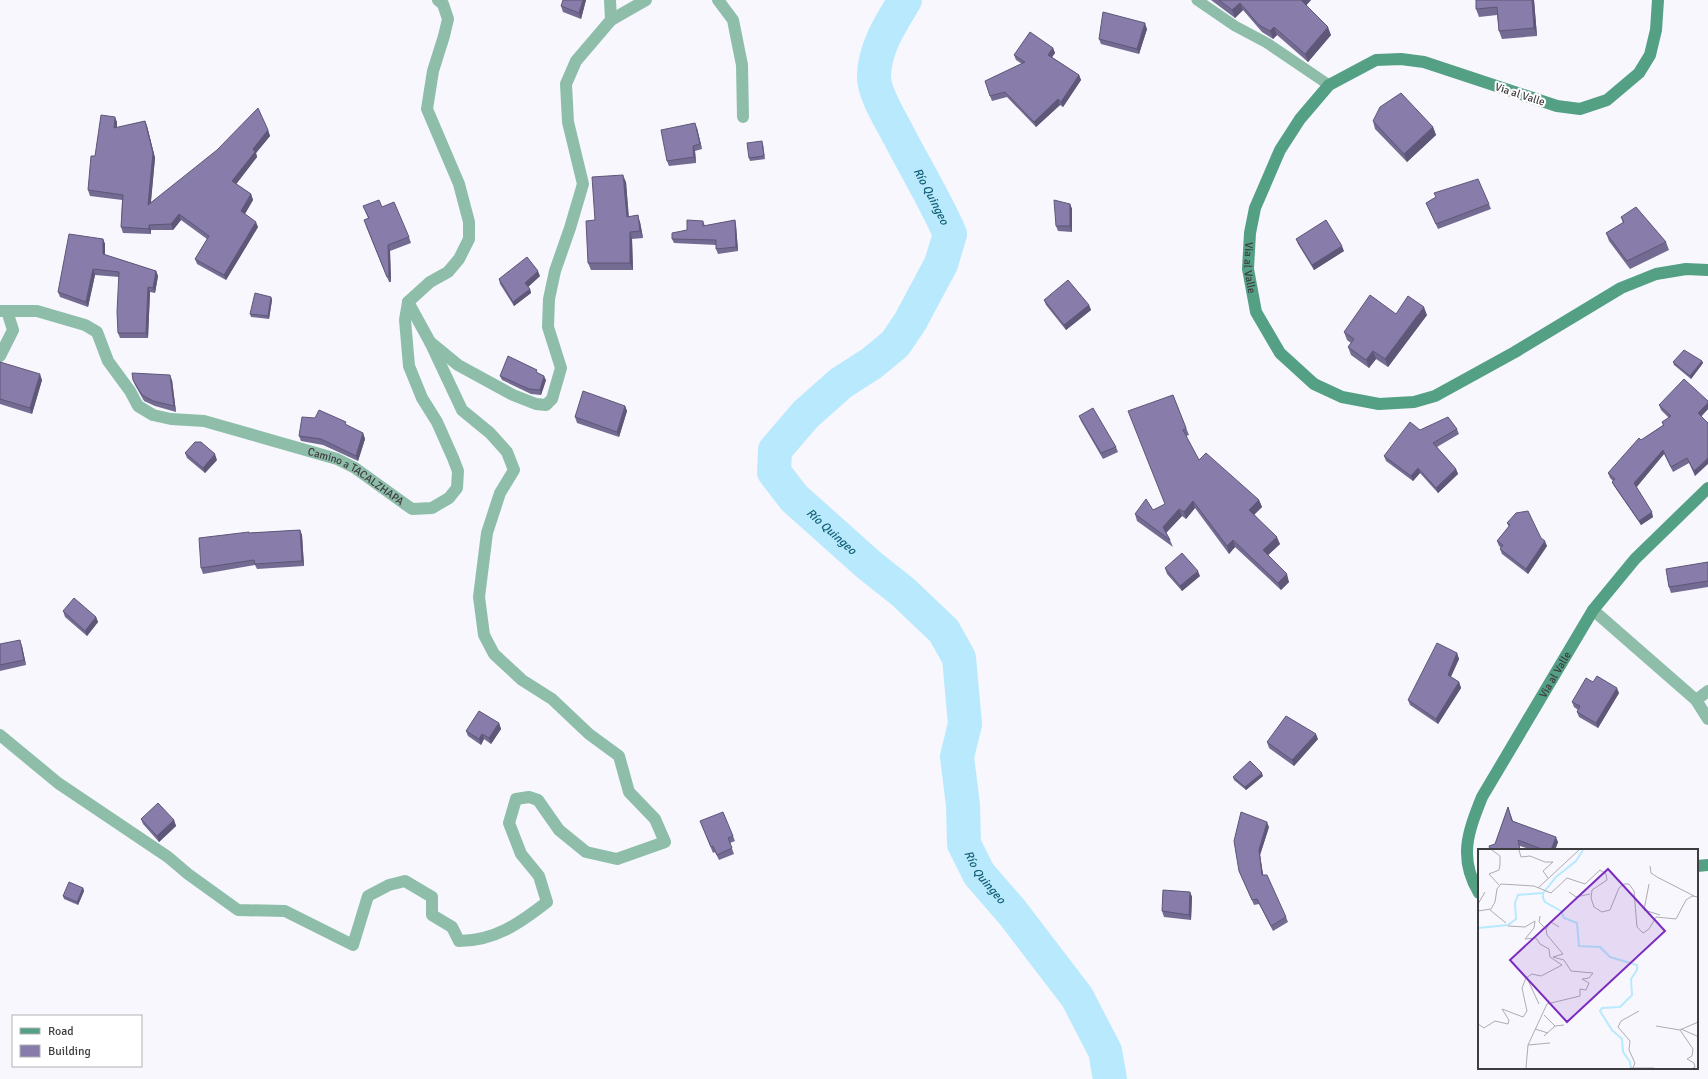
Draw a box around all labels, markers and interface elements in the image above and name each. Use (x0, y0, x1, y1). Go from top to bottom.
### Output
street label: Via al Valle (1493, 80, 1546, 109)
water label: Río Quingeo (910, 165, 952, 228)
street label: Via al Valle (1241, 242, 1258, 295)
street label: Camino a TACALZHAPA (306, 445, 407, 508)
water label: Río Quingeo (803, 506, 860, 559)
street label: Via al Valle (1536, 649, 1574, 700)
water label: Río Quingeo (960, 848, 1009, 908)
inset map (1478, 849, 1698, 1069)
legend (12, 1015, 142, 1067)
text: Road (48, 1024, 74, 1039)
text: Building (48, 1044, 91, 1059)

